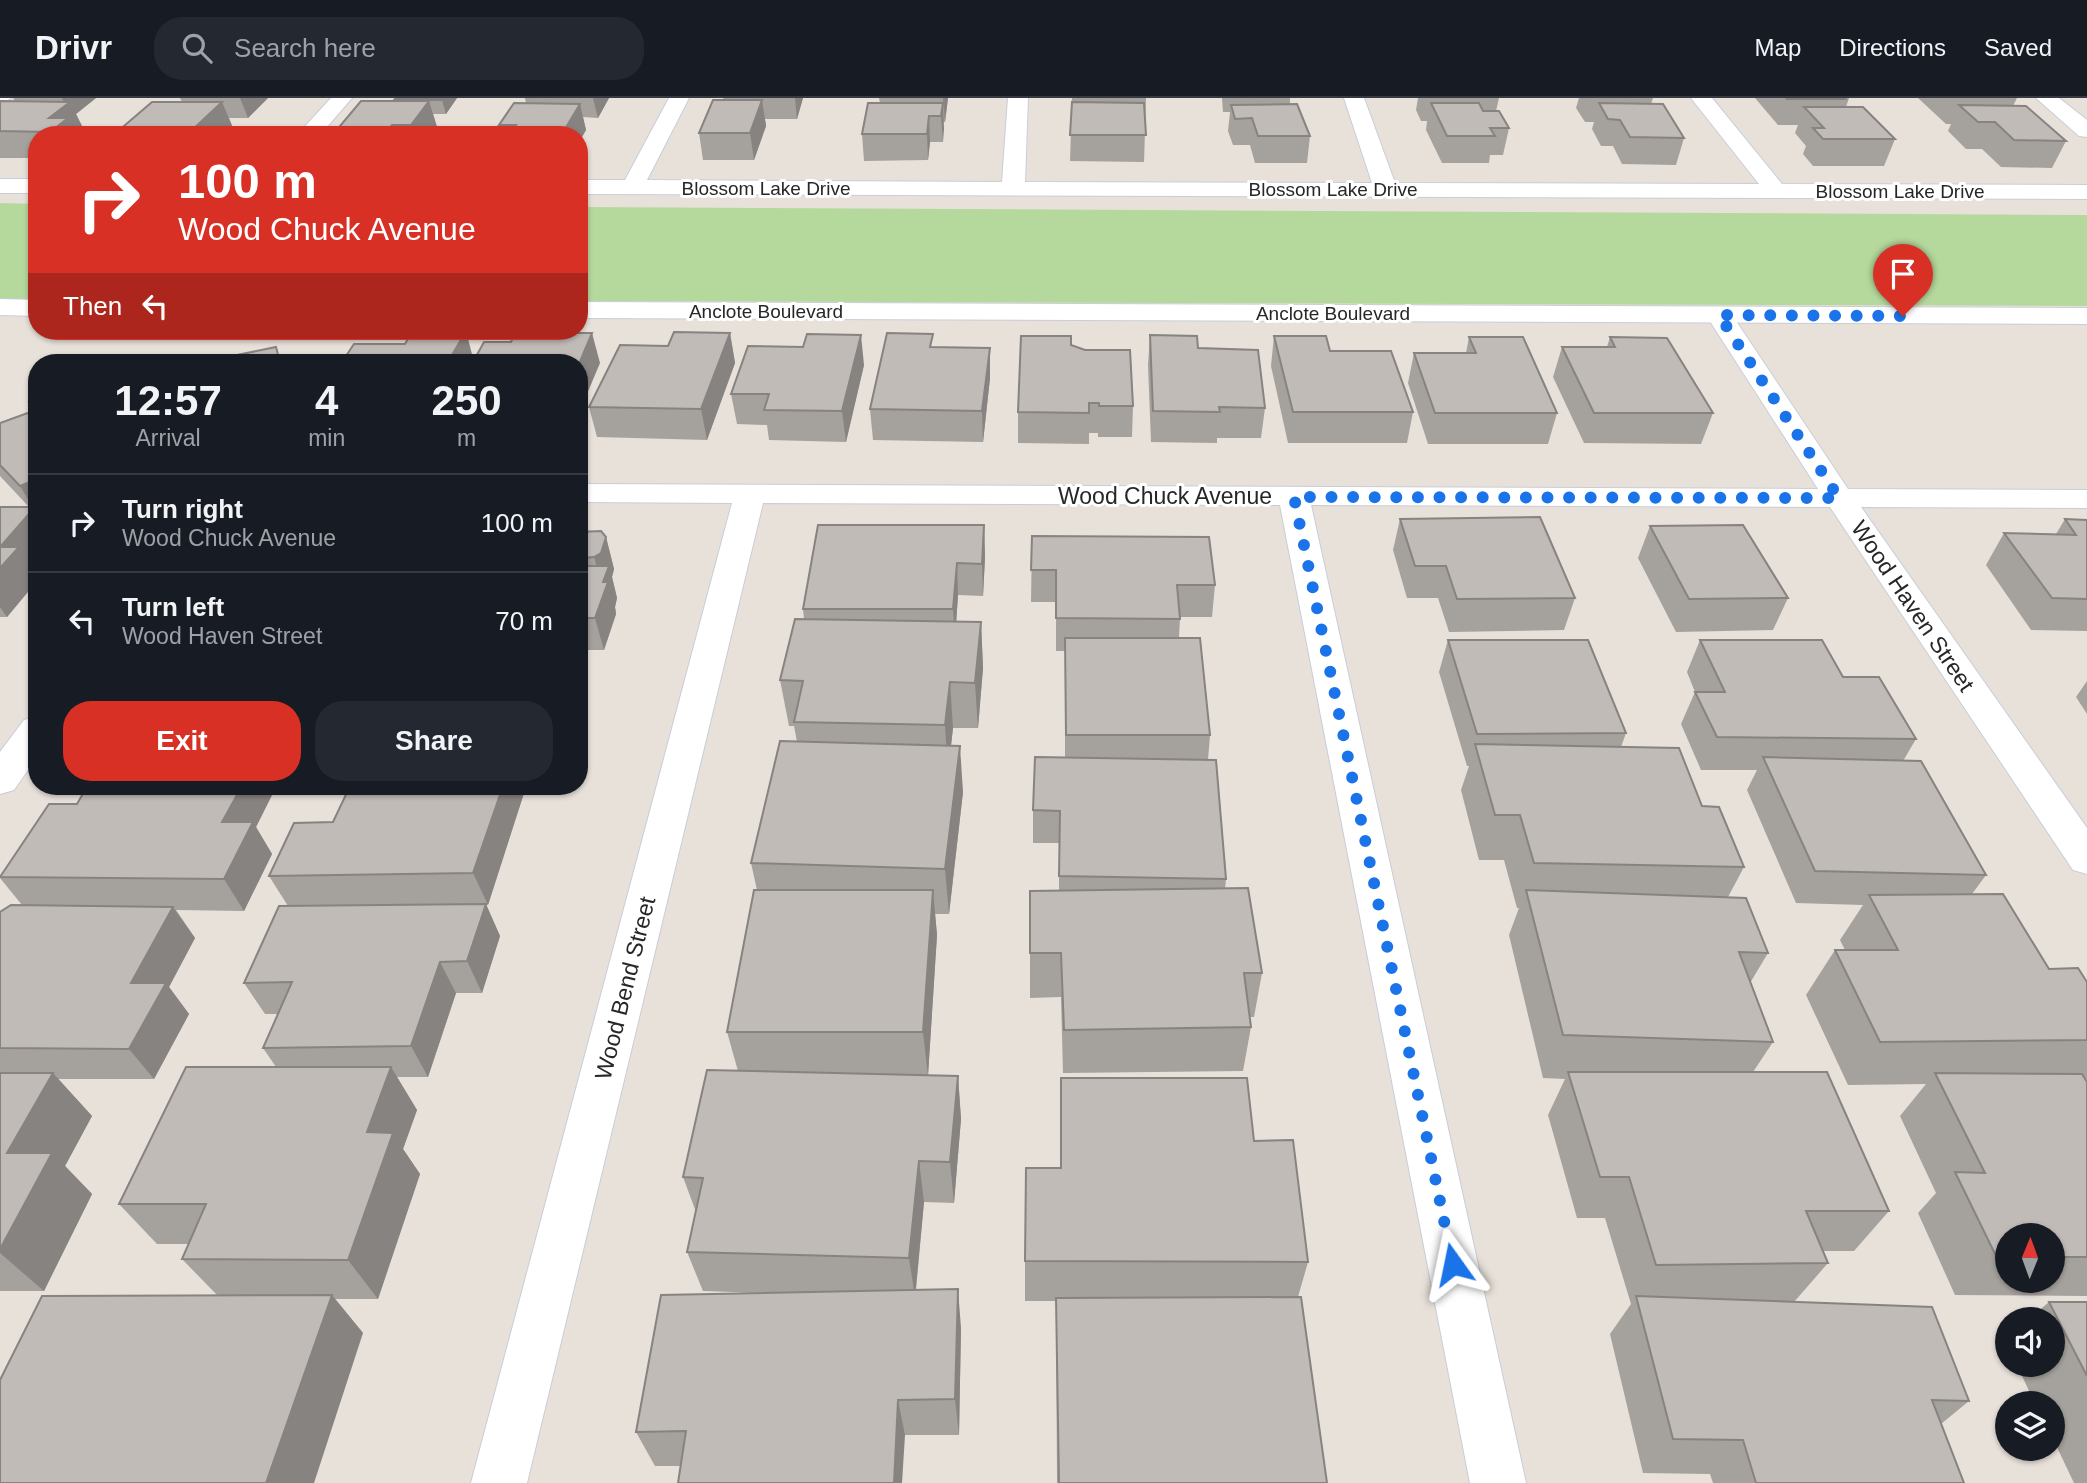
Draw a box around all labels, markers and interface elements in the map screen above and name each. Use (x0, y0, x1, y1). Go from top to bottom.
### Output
search box (154, 17, 644, 80)
text: Drivr (35, 29, 112, 66)
icon: search (178, 29, 216, 67)
text: Search here (234, 33, 376, 63)
text: Map (1755, 34, 1801, 61)
text: Directions (1839, 34, 1946, 61)
text: Saved (1984, 34, 2052, 61)
icon: right (63, 154, 154, 245)
text: 100 m (178, 154, 317, 208)
street label: Blossom Lake Drive (682, 178, 850, 199)
street label: Blossom Lake Drive (1249, 179, 1417, 200)
street label: Blossom Lake Drive (1816, 181, 1984, 202)
text: Wood Chuck Avenue (178, 211, 476, 247)
pin (1873, 244, 1933, 316)
icon: arrive (1884, 255, 1922, 293)
icon: left (136, 287, 174, 325)
text: Then (63, 291, 122, 321)
street label: Anclote Boulevard (689, 301, 843, 322)
street label: Anclote Boulevard (1256, 303, 1410, 324)
text: 12:57 (114, 377, 222, 424)
text: 4 (315, 377, 338, 424)
text: 250 (432, 377, 502, 424)
text: Arrival (135, 425, 201, 451)
text: min (308, 425, 345, 451)
text: m (457, 425, 476, 451)
street label: Wood Chuck Avenue (1058, 483, 1272, 509)
text: Turn right (122, 494, 243, 524)
icon: right (63, 504, 101, 542)
text: 100 m (481, 508, 553, 538)
street label: Wood Haven Street (1846, 516, 1980, 697)
text: Wood Chuck Avenue (122, 525, 336, 551)
text: Turn left (122, 592, 224, 622)
icon: left (63, 602, 101, 640)
text: 70 m (495, 606, 553, 636)
text: Wood Haven Street (122, 623, 322, 649)
button: Exit (63, 701, 301, 781)
button: Share (315, 701, 553, 781)
street label: Wood Bend Street (590, 893, 660, 1082)
north arrow (1995, 1223, 2065, 1293)
map controls (1995, 1223, 2065, 1461)
position arrow (1416, 1227, 1490, 1301)
button: sound (1995, 1307, 2065, 1377)
button: layers (1995, 1391, 2065, 1461)

